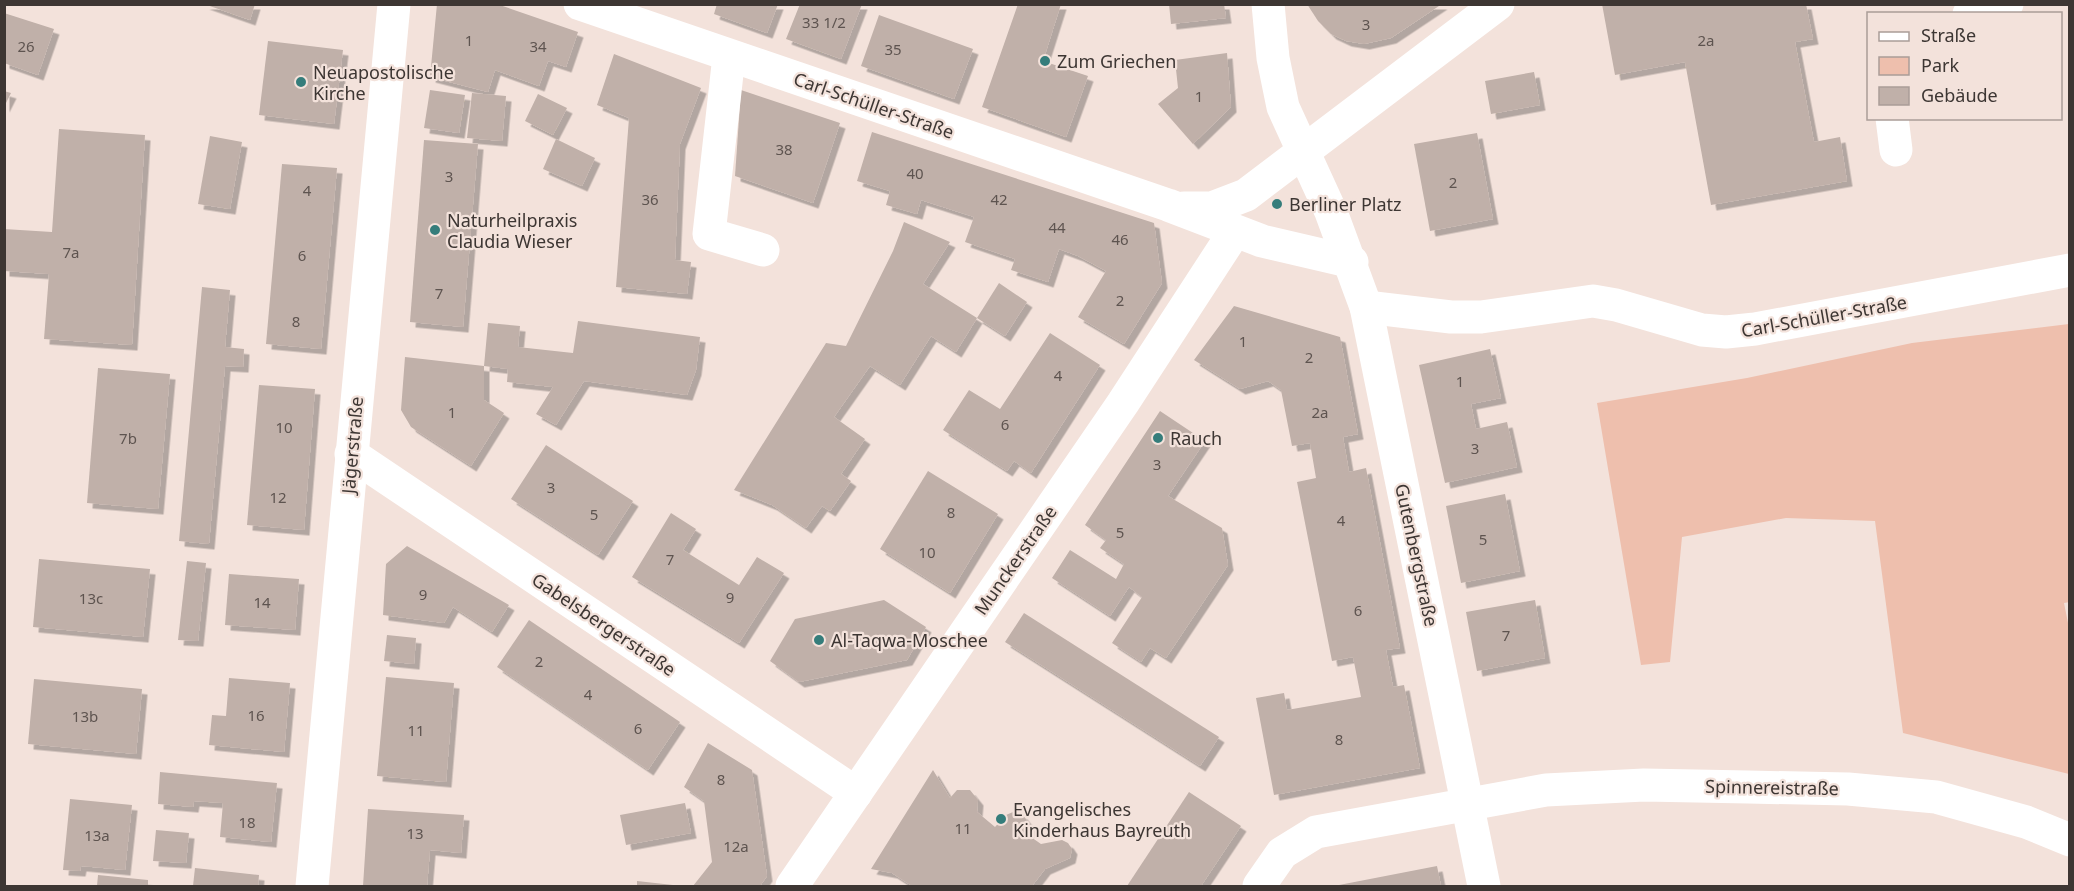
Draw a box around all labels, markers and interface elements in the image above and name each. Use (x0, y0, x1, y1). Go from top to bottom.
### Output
house number: 33 1/2 (802, 12, 846, 32)
legend (1867, 12, 2062, 120)
house number: 3 (1362, 14, 1370, 34)
text: Straße (1921, 23, 1976, 47)
house number: 1 (465, 30, 473, 50)
house number: 2a (1698, 30, 1715, 50)
house number: 26 (17, 36, 35, 56)
house number: 34 (529, 36, 547, 56)
house number: 35 (884, 39, 902, 59)
place label: Zum Griechen (1057, 49, 1176, 73)
text: Park (1921, 53, 1959, 77)
marker: Zum Griechen (1038, 54, 1052, 68)
place label: Neuapostolische Kirche (313, 60, 454, 105)
street label: Carl-Schüller-Straße (791, 66, 957, 144)
marker: Neuapostolische Kirche (294, 75, 308, 89)
text: Gebäude (1921, 83, 1998, 107)
house number: 1 (1195, 86, 1203, 106)
house number: 38 (775, 139, 793, 159)
house number: 40 (906, 163, 924, 183)
house number: 3 (445, 166, 453, 186)
house number: 2 (1449, 172, 1457, 192)
house number: 4 (303, 180, 312, 200)
house number: 36 (641, 189, 659, 209)
house number: 42 (990, 189, 1008, 209)
place label: Berliner Platz (1289, 192, 1402, 216)
marker: Berliner Platz (1270, 197, 1284, 211)
place label: Naturheilpraxis Claudia Wieser (447, 208, 577, 253)
house number: 44 (1048, 217, 1066, 237)
marker: Naturheilpraxis Claudia Wieser (428, 223, 442, 237)
house number: 46 (1111, 229, 1129, 249)
house number: 7a (63, 242, 80, 262)
house number: 6 (298, 245, 306, 265)
house number: 7 (435, 283, 443, 303)
house number: 2 (1116, 290, 1124, 310)
street label: Carl-Schüller-Straße (1739, 290, 1909, 342)
house number: 8 (292, 311, 300, 331)
house number: 1 (1239, 331, 1247, 351)
house number: 2 (1305, 347, 1313, 367)
house number: 4 (1054, 365, 1063, 385)
house number: 1 (1456, 371, 1464, 391)
street label: Jägerstraße (336, 395, 368, 497)
house number: 1 (448, 402, 456, 422)
house number: 2a (1312, 402, 1329, 422)
house number: 6 (1001, 414, 1009, 434)
house number: 10 (275, 417, 293, 437)
place label: Rauch (1170, 426, 1222, 450)
house number: 7b (119, 428, 137, 448)
marker: Rauch (1151, 431, 1165, 445)
house number: 3 (1471, 438, 1479, 458)
house number: 3 (1153, 454, 1161, 474)
house number: 3 (547, 477, 555, 497)
street label: Gutenbergstraße (1390, 481, 1444, 629)
house number: 12 (269, 487, 287, 507)
street label: Munckerstraße (968, 501, 1062, 619)
house number: 8 (947, 502, 955, 522)
house number: 5 (590, 504, 598, 524)
house number: 4 (1337, 510, 1346, 530)
house number: 5 (1116, 522, 1124, 542)
house number: 5 (1479, 529, 1487, 549)
house number: 10 (918, 542, 936, 562)
house number: 7 (666, 549, 674, 569)
street label: Gabelsbergerstraße (527, 567, 681, 681)
house number: 9 (419, 584, 427, 604)
house number: 9 (726, 587, 734, 607)
house number: 13c (79, 588, 103, 608)
house number: 14 (253, 592, 271, 612)
house number: 6 (1354, 600, 1362, 620)
house number: 7 (1502, 625, 1510, 645)
place label: Al-Taqwa-Moschee (831, 628, 988, 652)
marker: Al-Taqwa-Moschee (812, 633, 826, 647)
house number: 2 (535, 651, 543, 671)
house number: 4 (584, 684, 593, 704)
house number: 16 (247, 705, 265, 725)
house number: 13b (72, 706, 98, 726)
house number: 6 (634, 718, 642, 738)
house number: 11 (407, 720, 425, 740)
house number: 8 (1335, 729, 1343, 749)
house number: 8 (717, 769, 725, 789)
street label: Spinnereistraße (1705, 774, 1839, 800)
place label: Evangelisches Kinderhaus Bayreuth (1013, 797, 1191, 842)
house number: 18 (238, 812, 256, 832)
marker: Evangelisches Kinderhaus Bayreuth (994, 812, 1008, 826)
house number: 11 (954, 818, 972, 838)
house number: 13 (406, 823, 424, 843)
house number: 13a (84, 825, 110, 845)
house number: 12a (723, 836, 749, 856)

